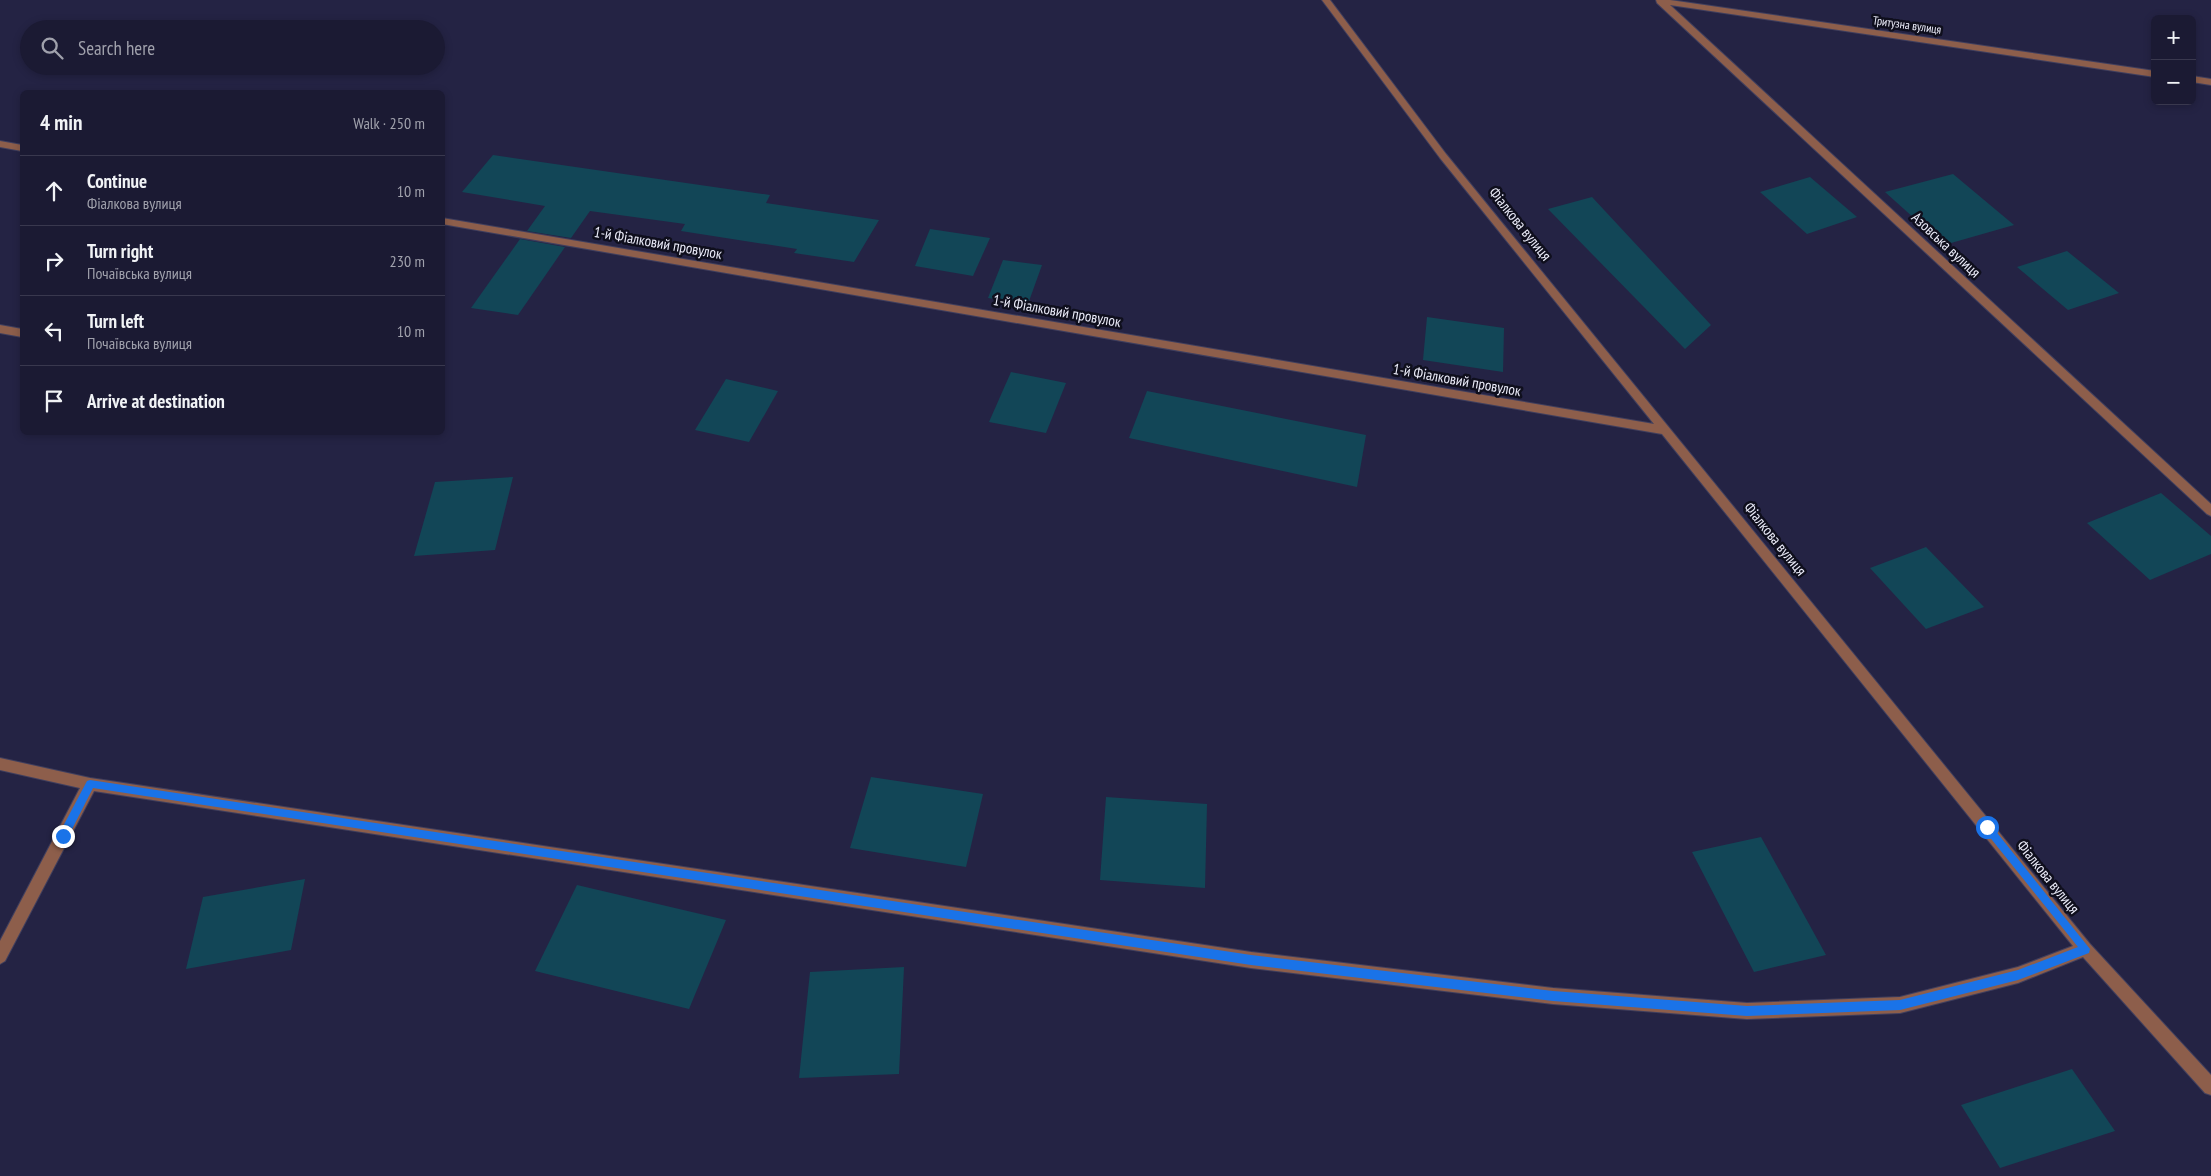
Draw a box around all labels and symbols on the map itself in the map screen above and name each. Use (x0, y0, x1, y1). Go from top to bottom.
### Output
street label: Тритузна вулиця (1872, 12, 1943, 37)
street label: Фіалкова вулиця (1485, 183, 1556, 264)
street label: Азовська вулиця (1908, 208, 1985, 282)
street label: 1-й Фіалковий провулок (593, 222, 724, 263)
street label: 1-й Фіалковий провулок (992, 290, 1123, 331)
street label: 1-й Фіалковий провулок (1392, 359, 1523, 400)
street label: Фіалкова вулиця (1740, 498, 1811, 579)
route start (1976, 816, 1999, 839)
route end (52, 825, 75, 848)
street label: Фіалкова вулиця (2013, 836, 2084, 917)

